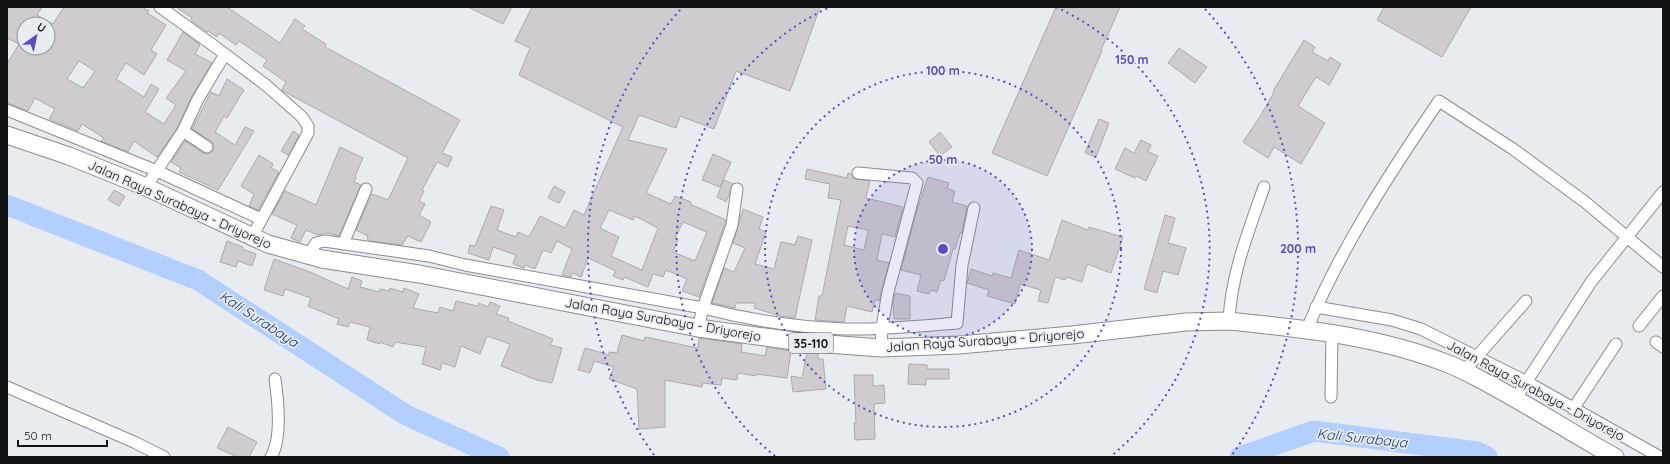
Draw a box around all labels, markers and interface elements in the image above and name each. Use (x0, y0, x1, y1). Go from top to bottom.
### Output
north arrow (16, 16, 56, 56)
text: U (34, 20, 49, 36)
text: 150 m (1115, 52, 1149, 67)
text: 100 m (926, 63, 960, 78)
text: 50 m (929, 152, 957, 167)
street label: Jalan Raya Surabaya - Driyorejo (86, 156, 274, 252)
text: 200 m (1280, 241, 1316, 256)
centre of rings (936, 242, 950, 256)
water label: Kali Surabaya (216, 287, 303, 352)
street label: Jalan Raya Surabaya - Driyorejo (564, 294, 763, 344)
street label: Jalan Raya Surabaya - Driyorejo (885, 325, 1085, 355)
road number: 35-110 (789, 333, 833, 353)
street label: Jalan Raya Surabaya - Driyorejo (1444, 336, 1628, 444)
scale bar (18, 422, 107, 448)
water label: Kali Surabaya (1316, 424, 1410, 452)
text: 50 m (24, 428, 52, 443)

